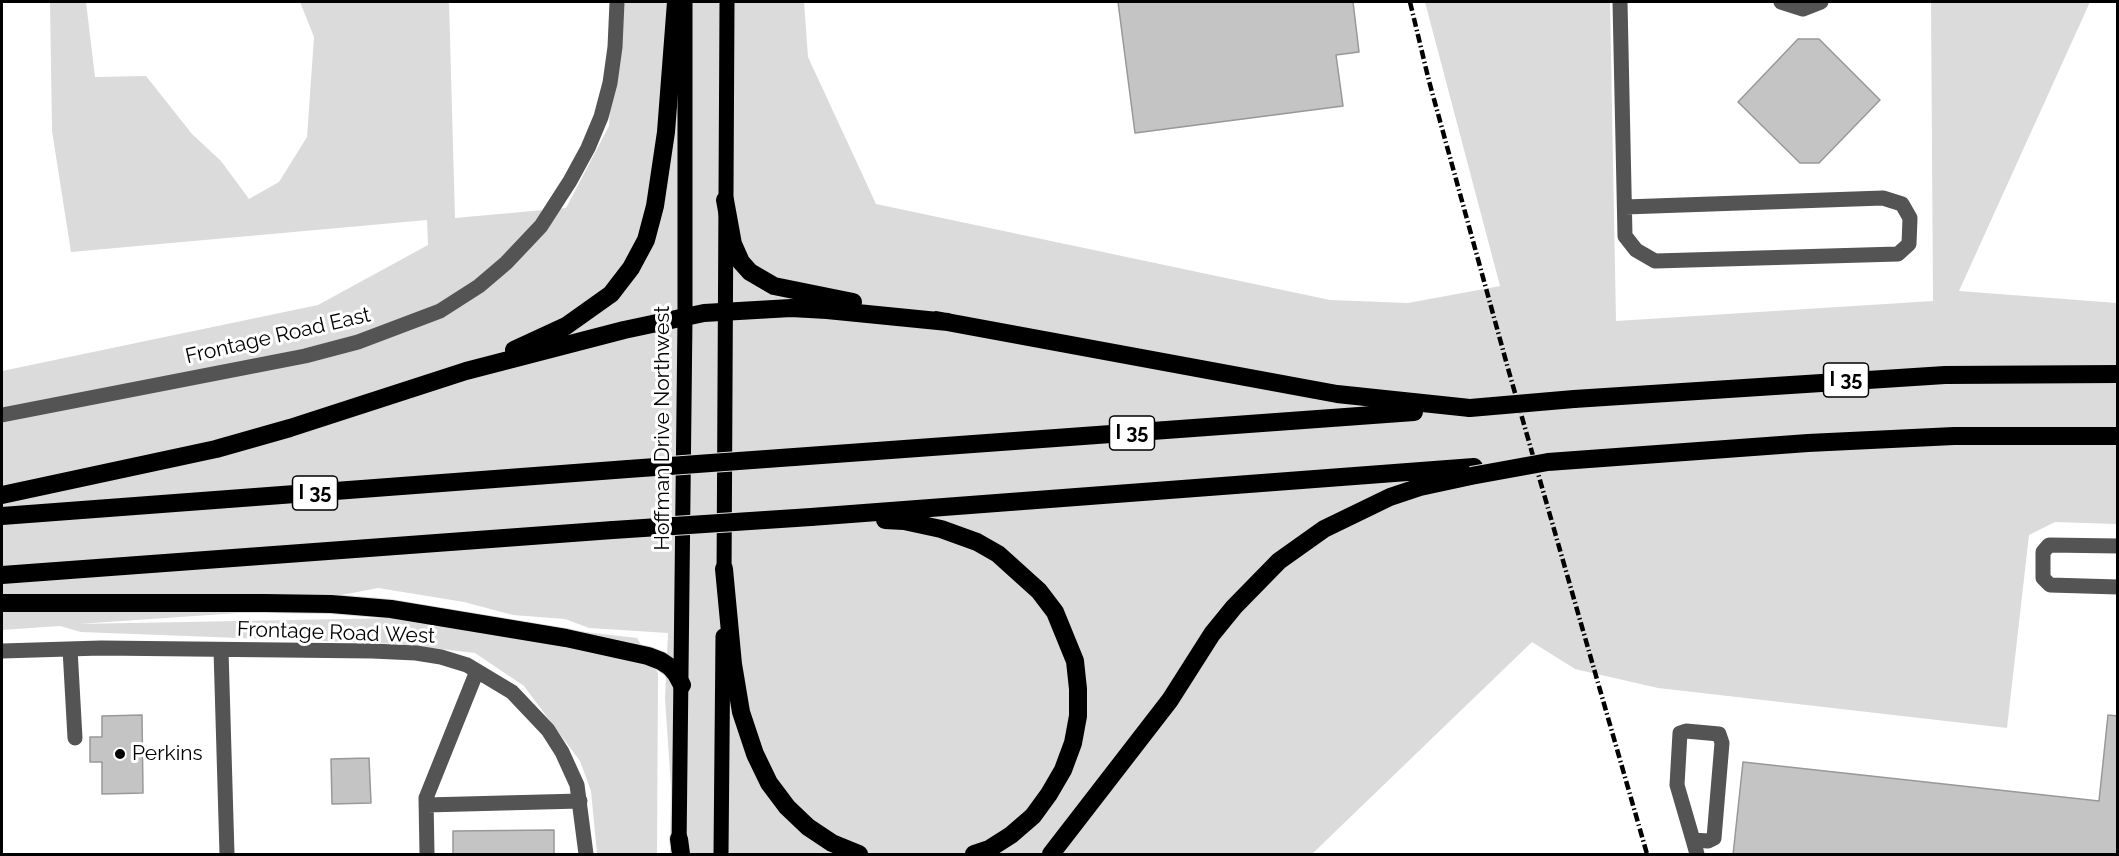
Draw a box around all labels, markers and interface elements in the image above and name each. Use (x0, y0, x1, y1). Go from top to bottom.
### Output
street label: Frontage Road East (183, 302, 373, 370)
street label: Hoffman Drive Northwest (650, 306, 676, 550)
road number: I 35 (1824, 363, 1868, 397)
road number: I 35 (1110, 416, 1154, 450)
road number: I 35 (292, 476, 338, 510)
street label: Frontage Road West (237, 617, 435, 649)
place label: Perkins (132, 741, 203, 767)
marker: Perkins (113, 747, 127, 761)

